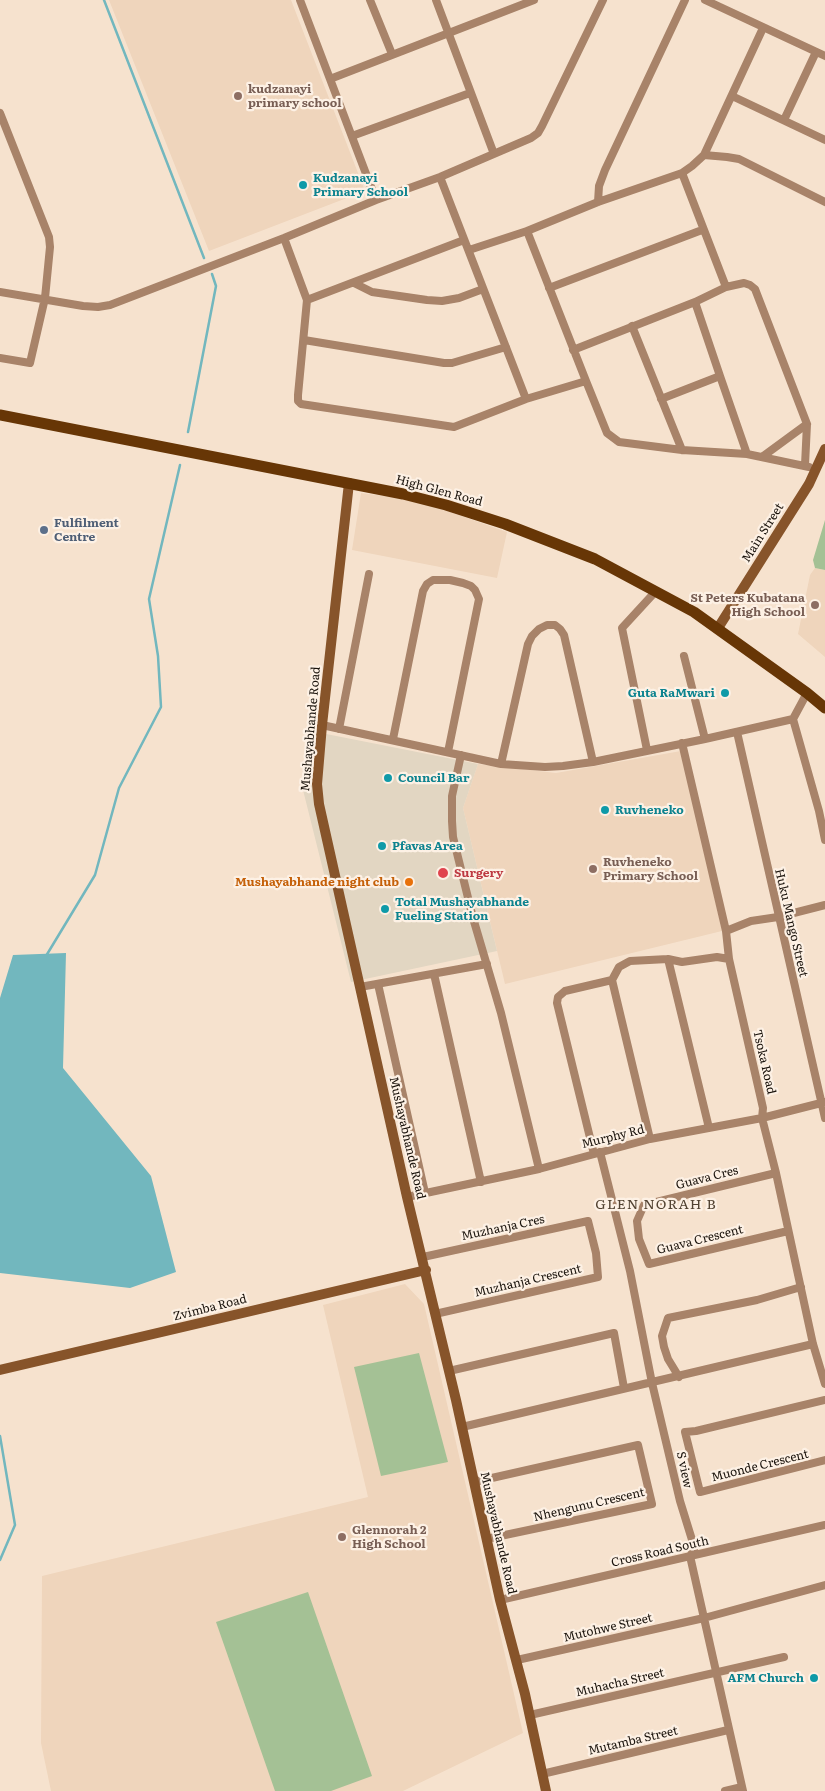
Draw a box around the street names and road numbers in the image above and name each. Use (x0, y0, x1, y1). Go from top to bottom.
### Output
street label: High Glen Road (394, 472, 484, 510)
street label: Main Street (739, 501, 787, 565)
street label: Mushayabhande Road (298, 666, 324, 792)
street label: Huku Mango Street (772, 867, 810, 979)
street label: Tsoka Road (750, 1028, 778, 1096)
street label: Mushayabhande Road (386, 1075, 428, 1201)
street label: Murphy Rd (580, 1122, 646, 1152)
street label: Guava Cres (674, 1163, 740, 1193)
street label: Muzhanja Cres (460, 1212, 546, 1244)
street label: Guava Crescent (655, 1222, 745, 1258)
street label: Muzhanja Crescent (473, 1262, 583, 1300)
street label: Zvimba Road (172, 1292, 248, 1324)
street label: Muonde Crescent (710, 1447, 810, 1485)
street label: S view (673, 1450, 695, 1490)
street label: Mushayabhande Road (477, 1470, 519, 1596)
street label: Nhengunu Crescent (532, 1485, 646, 1525)
street label: Cross Road South (610, 1534, 710, 1570)
street label: Mutohwe Street (562, 1611, 654, 1645)
street label: Muhacha Street (574, 1666, 666, 1700)
street label: Mutamba Street (587, 1724, 679, 1758)

